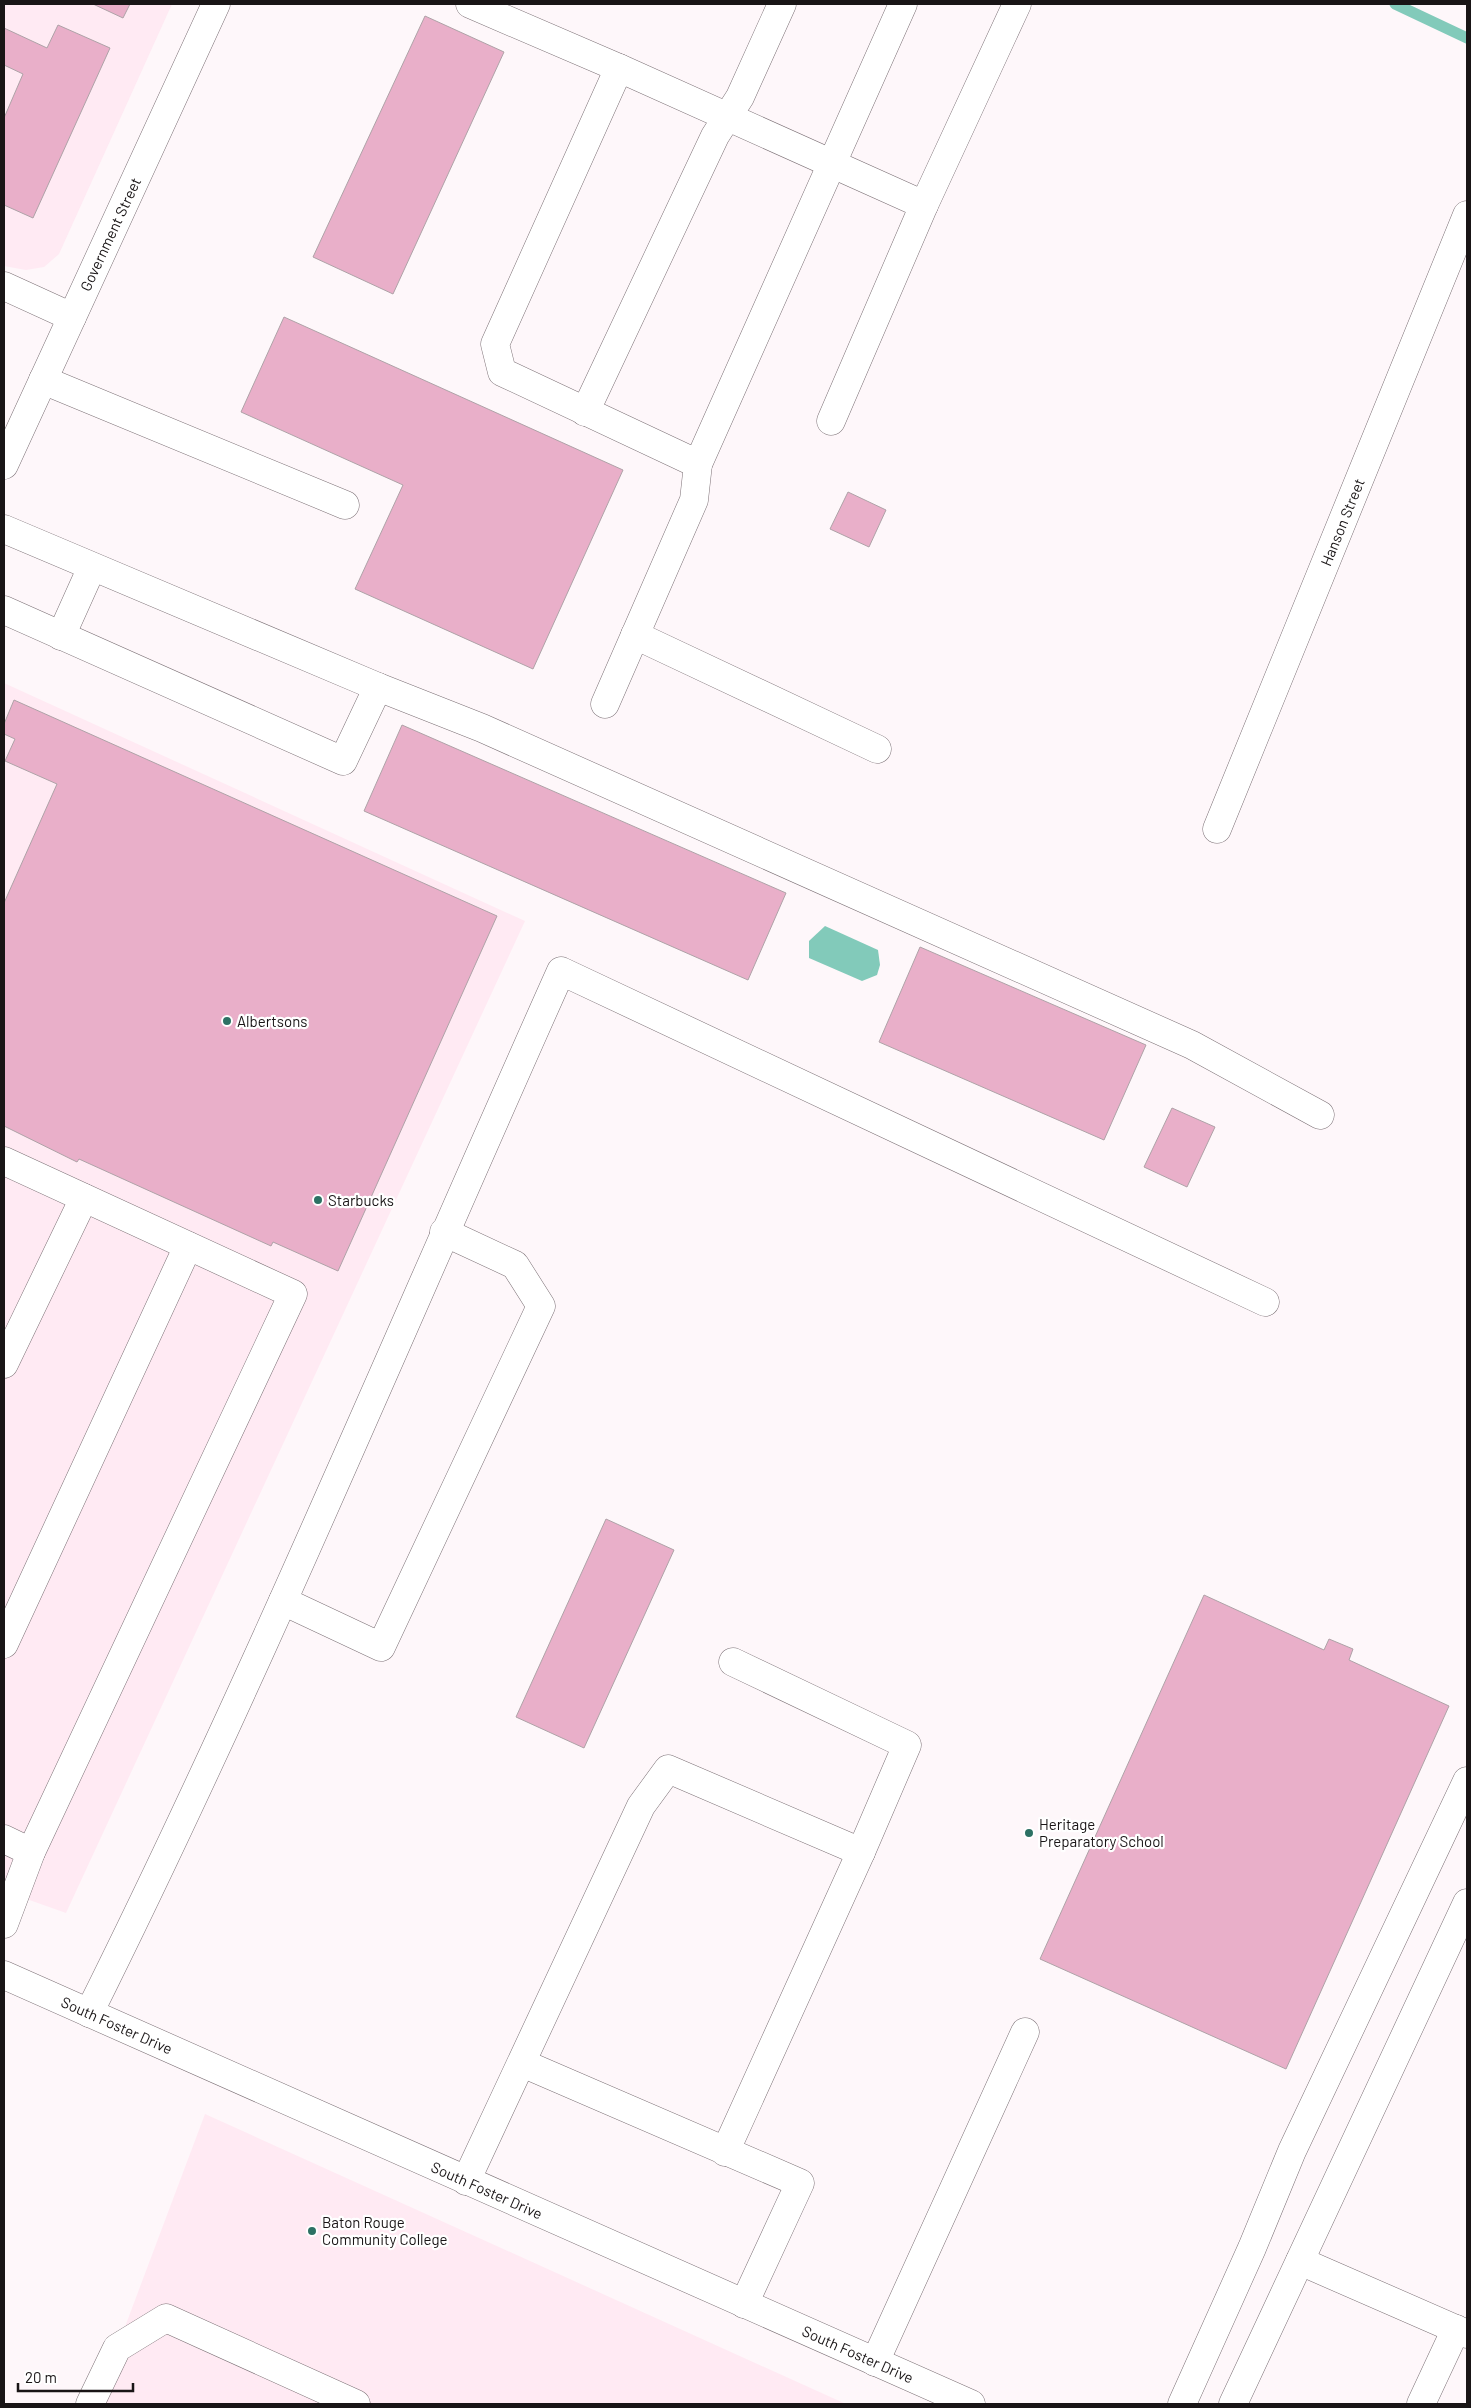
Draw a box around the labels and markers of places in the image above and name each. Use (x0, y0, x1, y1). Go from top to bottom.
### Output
place label: Albertsons (237, 1012, 307, 1030)
marker: Albertsons (221, 1015, 233, 1027)
place label: Starbucks (328, 1191, 394, 1209)
marker: Starbucks (312, 1194, 324, 1206)
place label: Heritage Preparatory School (1039, 1815, 1164, 1850)
marker: Heritage Preparatory School (1023, 1827, 1035, 1839)
place label: Baton Rouge Community College (322, 2213, 448, 2248)
marker: Baton Rouge Community College (306, 2225, 318, 2237)

